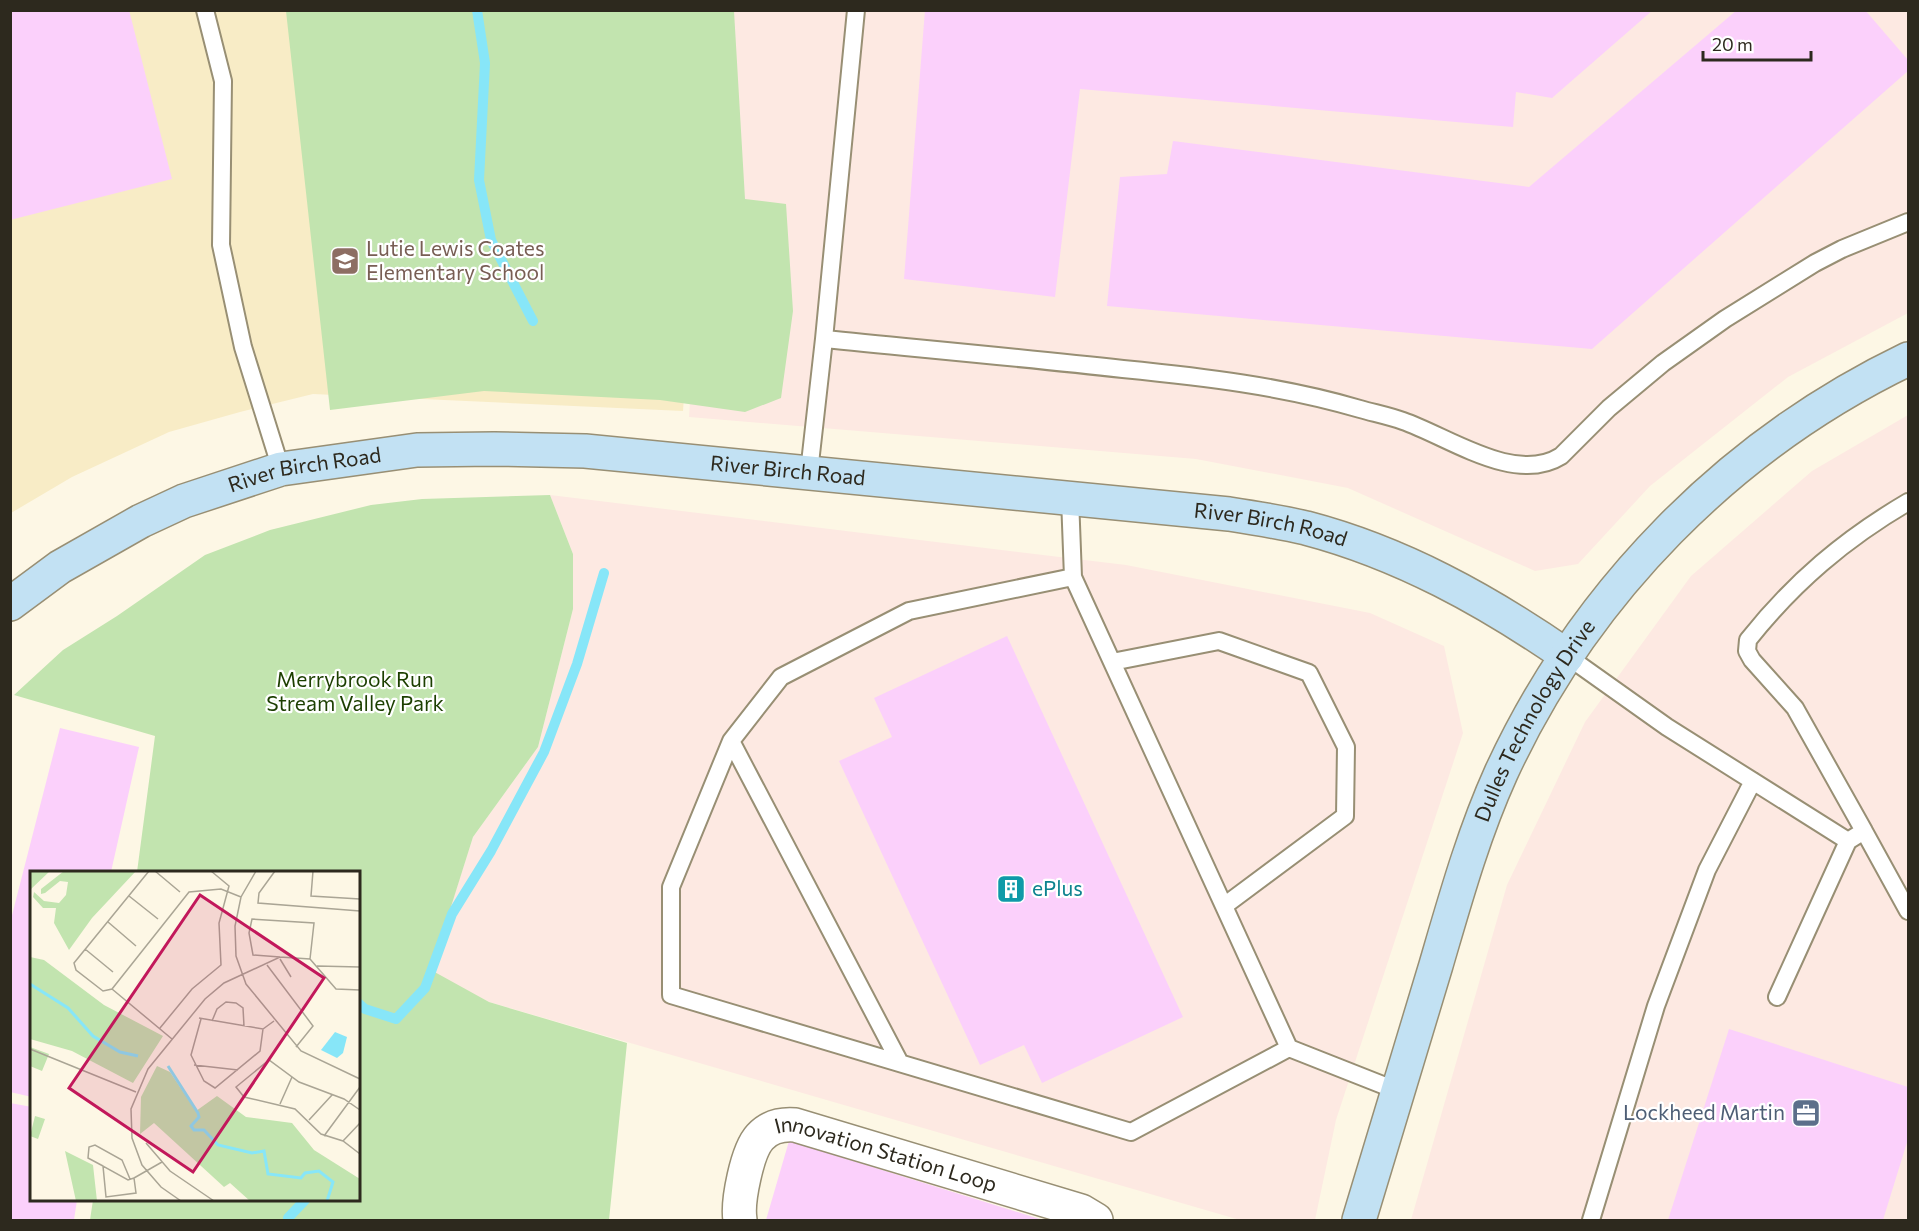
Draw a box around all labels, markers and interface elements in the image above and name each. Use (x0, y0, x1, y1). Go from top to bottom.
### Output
scale bar (1703, 24, 1811, 62)
text: 20 m (1712, 33, 1753, 55)
place label: Lutie Lewis Coates Elementary School (366, 235, 544, 284)
school or university icon: Lutie Lewis Coates Elementary School (329, 245, 361, 277)
street label: River Birch Road (224, 441, 383, 497)
street label: River Birch Road (709, 449, 867, 489)
street label: River Birch Road (1193, 497, 1351, 551)
street label: Dulles Technology Drive (1468, 614, 1599, 825)
park label: Merrybrook Run Stream Valley Park (266, 666, 444, 715)
inset map (30, 871, 360, 1201)
building icon: ePlus (995, 873, 1027, 905)
place label: ePlus (1032, 875, 1083, 900)
office icon: Lockheed Martin (1790, 1097, 1822, 1129)
place label: Lockheed Martin (1623, 1099, 1785, 1124)
street label: Innovation Station Loop (771, 1111, 1000, 1196)

